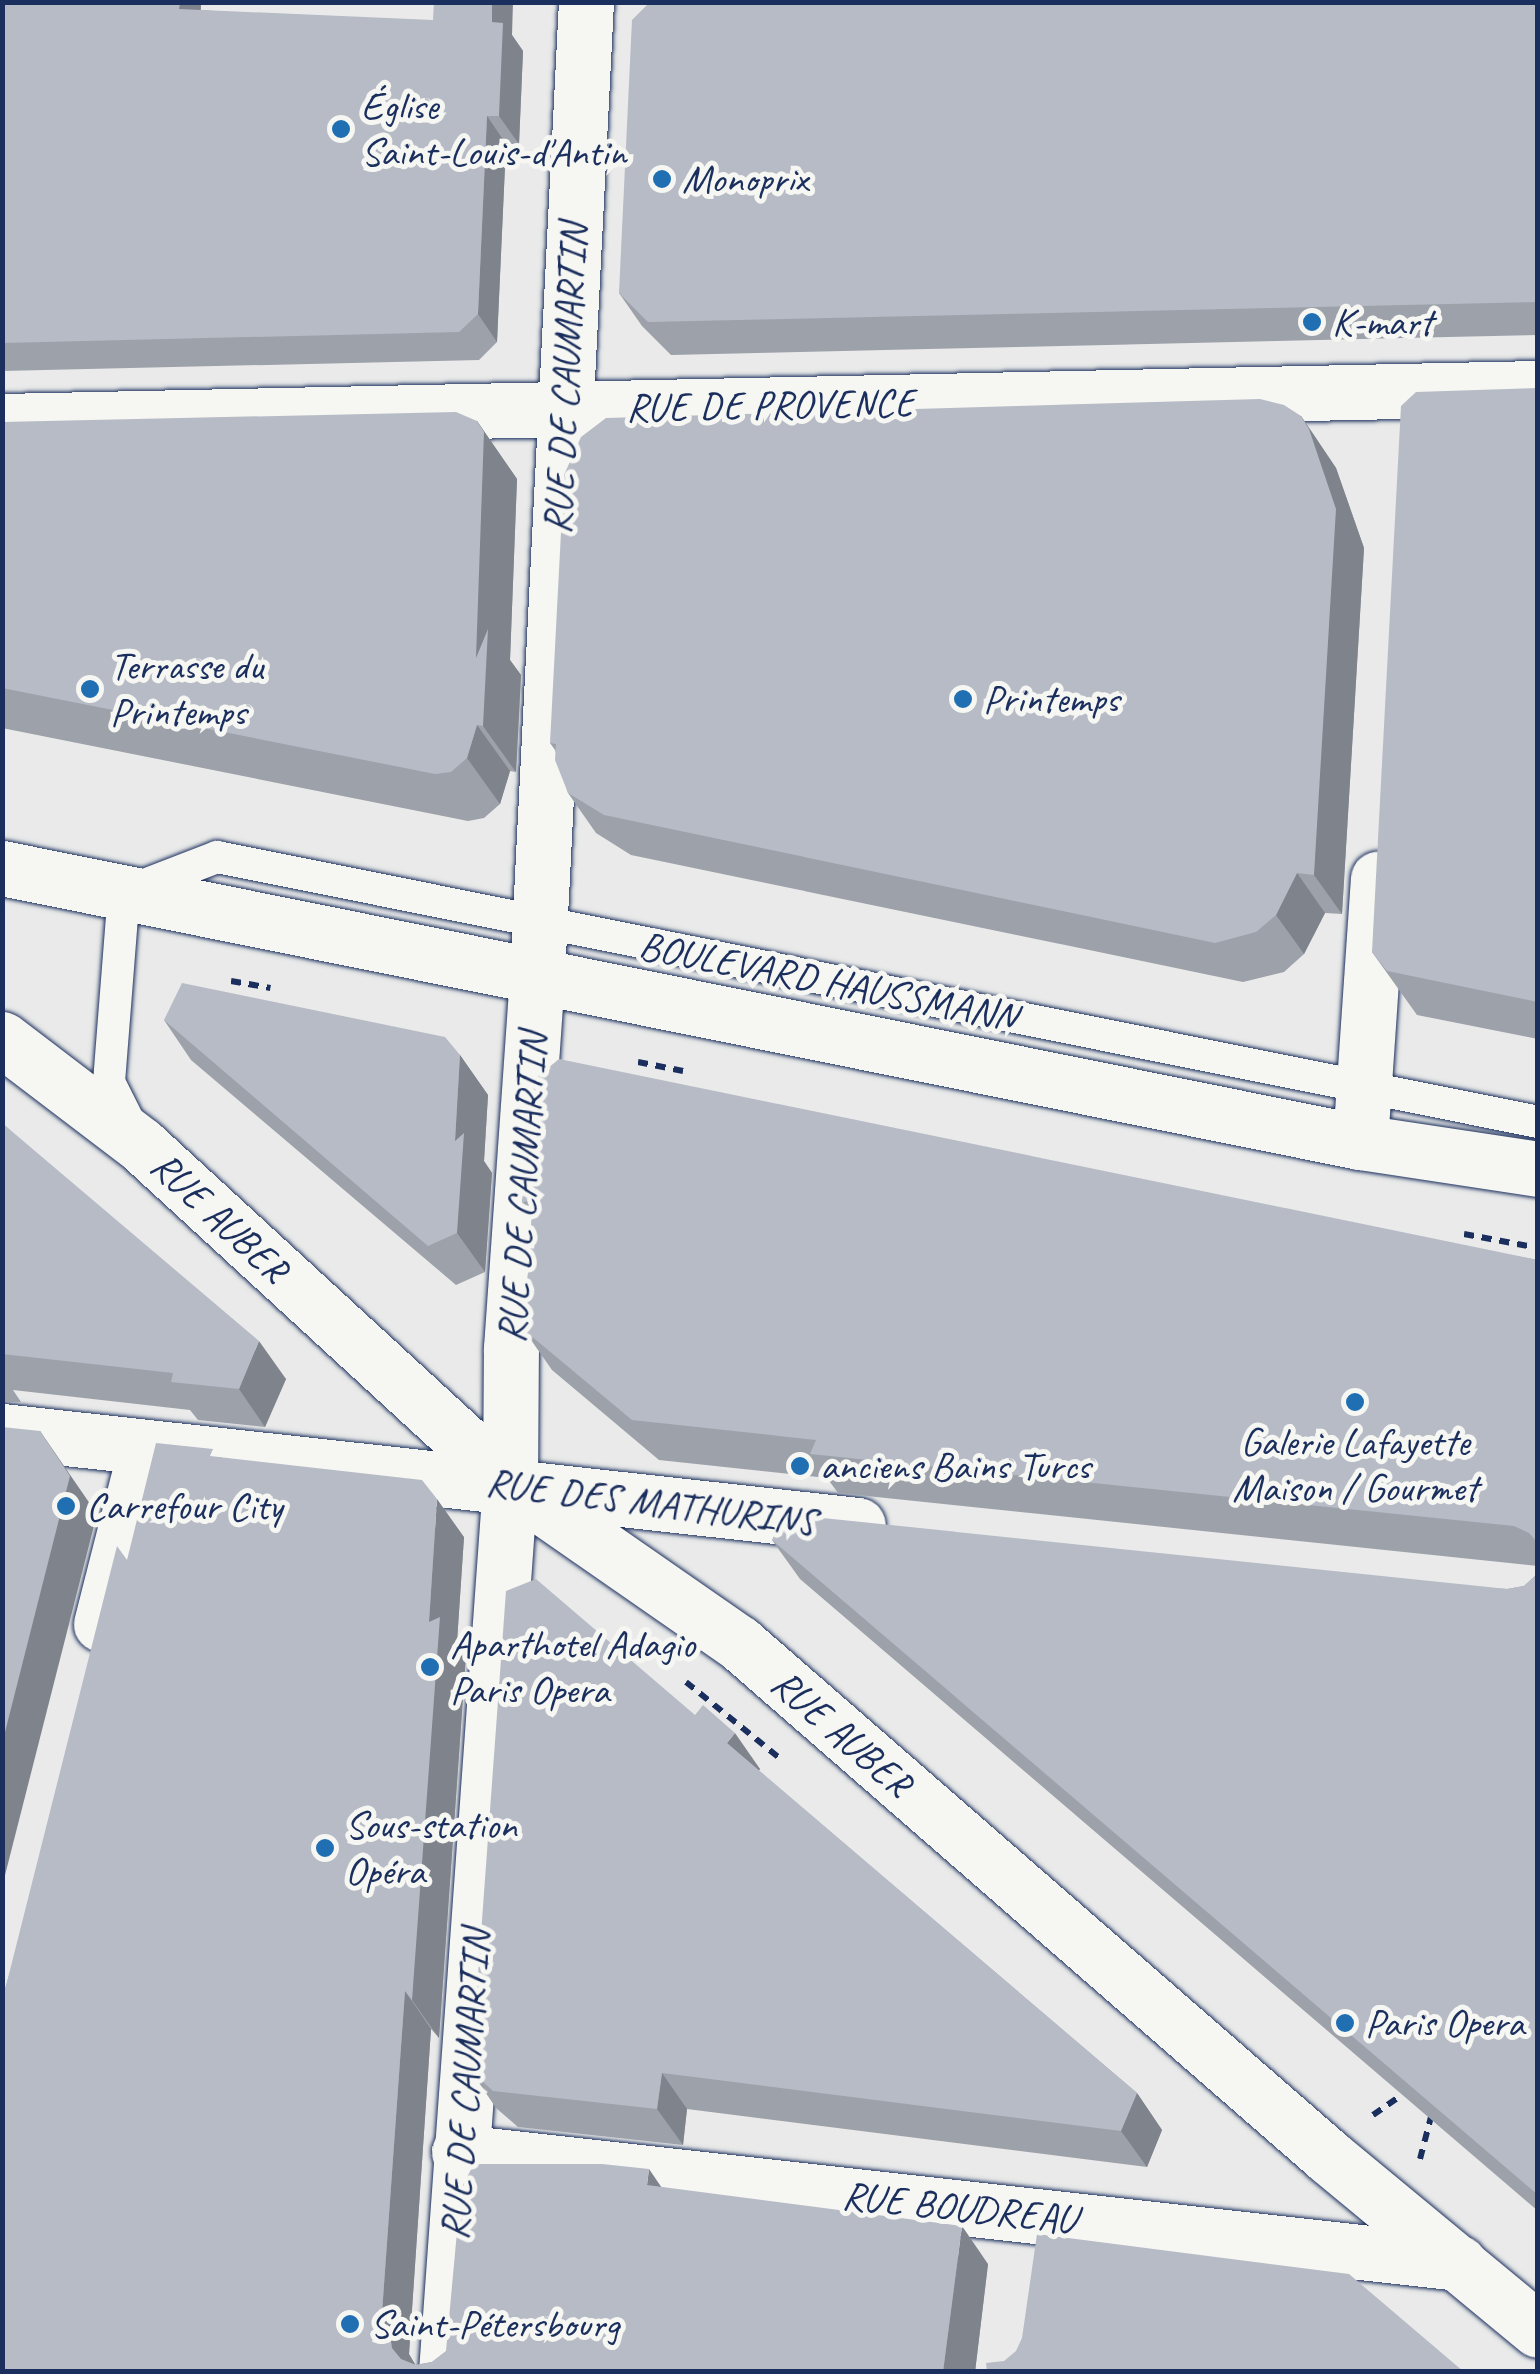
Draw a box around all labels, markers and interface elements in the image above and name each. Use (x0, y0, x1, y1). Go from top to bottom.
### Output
place label: Église Saint-Louis-d'Antin (361, 82, 626, 176)
marker: Église Saint-Louis-d'Antin (330, 118, 352, 140)
place label: Monoprix (682, 155, 808, 203)
marker: Monoprix (651, 168, 673, 190)
street label: RUE DE CAUMARTIN (533, 225, 597, 533)
place label: K-mart (1332, 298, 1432, 346)
marker: K-mart (1301, 311, 1323, 333)
street label: RUE DE PROVENCE (625, 378, 915, 432)
place label: Terrasse du Printemps (110, 642, 263, 736)
place label: Printemps (983, 675, 1119, 723)
marker: Terrasse du Printemps (79, 678, 101, 700)
marker: Printemps (952, 688, 974, 710)
street label: BOULEVARD HAUSSMANN (637, 921, 1019, 1041)
street label: RUE DE CAUMARTIN (487, 1034, 557, 1342)
street label: RUE AUBER (141, 1141, 299, 1293)
marker: Galerie Lafayette Maison / Gourmet (1344, 1391, 1366, 1413)
place label: Galerie Lafayette Maison / Gourmet (1232, 1418, 1478, 1512)
place label: anciens Bains Turcs (820, 1442, 1090, 1490)
marker: anciens Bains Turcs (789, 1455, 811, 1477)
street label: RUE DES MATHURINS (483, 1458, 819, 1546)
place label: Carrefour City (86, 1482, 282, 1530)
marker: Carrefour City (55, 1495, 77, 1517)
place label: Aparthotel Adagio Paris Opera (450, 1620, 695, 1714)
marker: Aparthotel Adagio Paris Opera (419, 1656, 441, 1678)
street label: RUE AUBER (761, 1658, 923, 1808)
place label: Sous-station Opéra (345, 1801, 517, 1895)
marker: Sous-station Opéra (314, 1837, 336, 1859)
street label: RUE DE CAUMARTIN (430, 1931, 500, 2239)
place label: Paris Opera (1365, 1999, 1523, 2047)
marker: Paris Opera (1334, 2012, 1356, 2034)
street label: RUE BOUDREAU (841, 2171, 1077, 2243)
place label: Saint-Pétersbourg (370, 2300, 619, 2348)
marker: Saint-Pétersbourg (339, 2313, 361, 2335)

